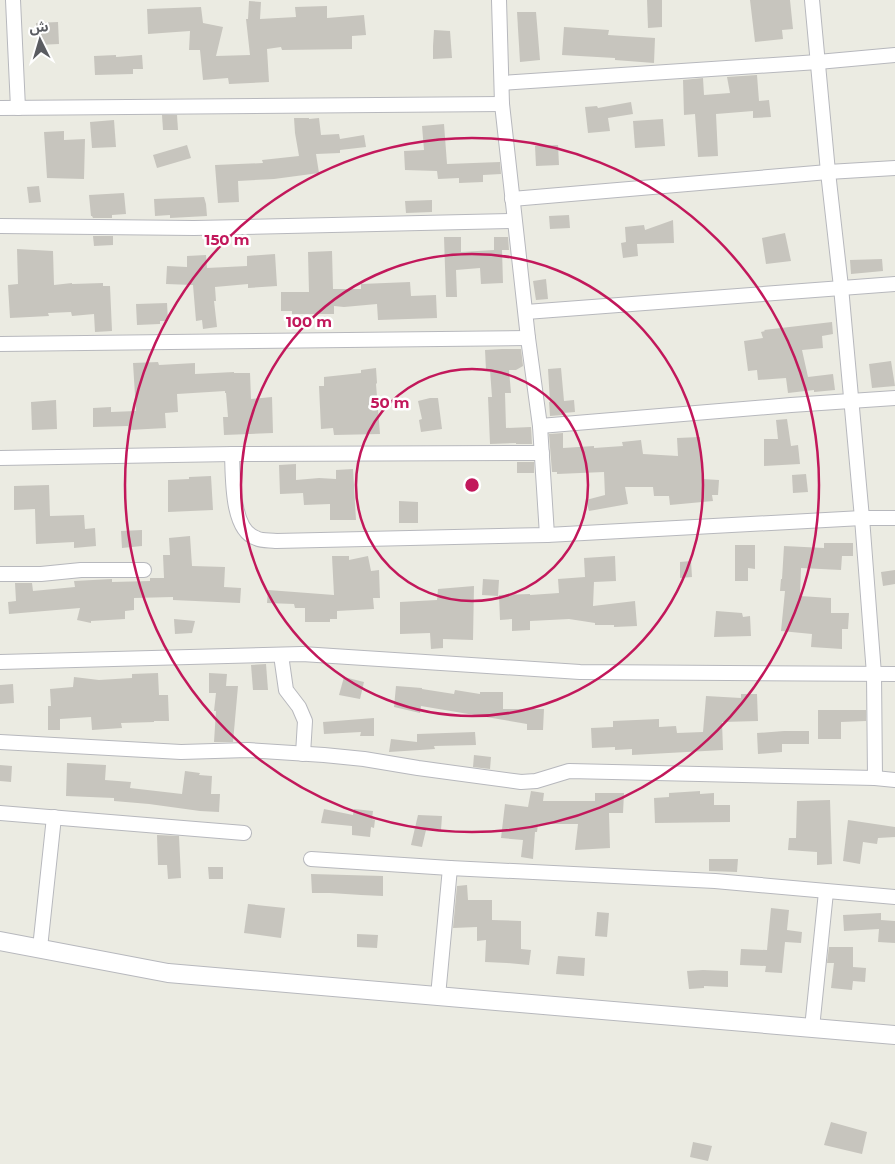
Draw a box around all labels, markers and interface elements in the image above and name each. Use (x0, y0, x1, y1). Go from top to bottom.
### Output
north arrow (15, 15, 65, 65)
text: ش (29, 17, 49, 37)
text: 150 m (205, 230, 249, 249)
text: 100 m (286, 312, 332, 331)
text: 50 m (370, 393, 410, 412)
centre of rings (463, 476, 481, 494)

